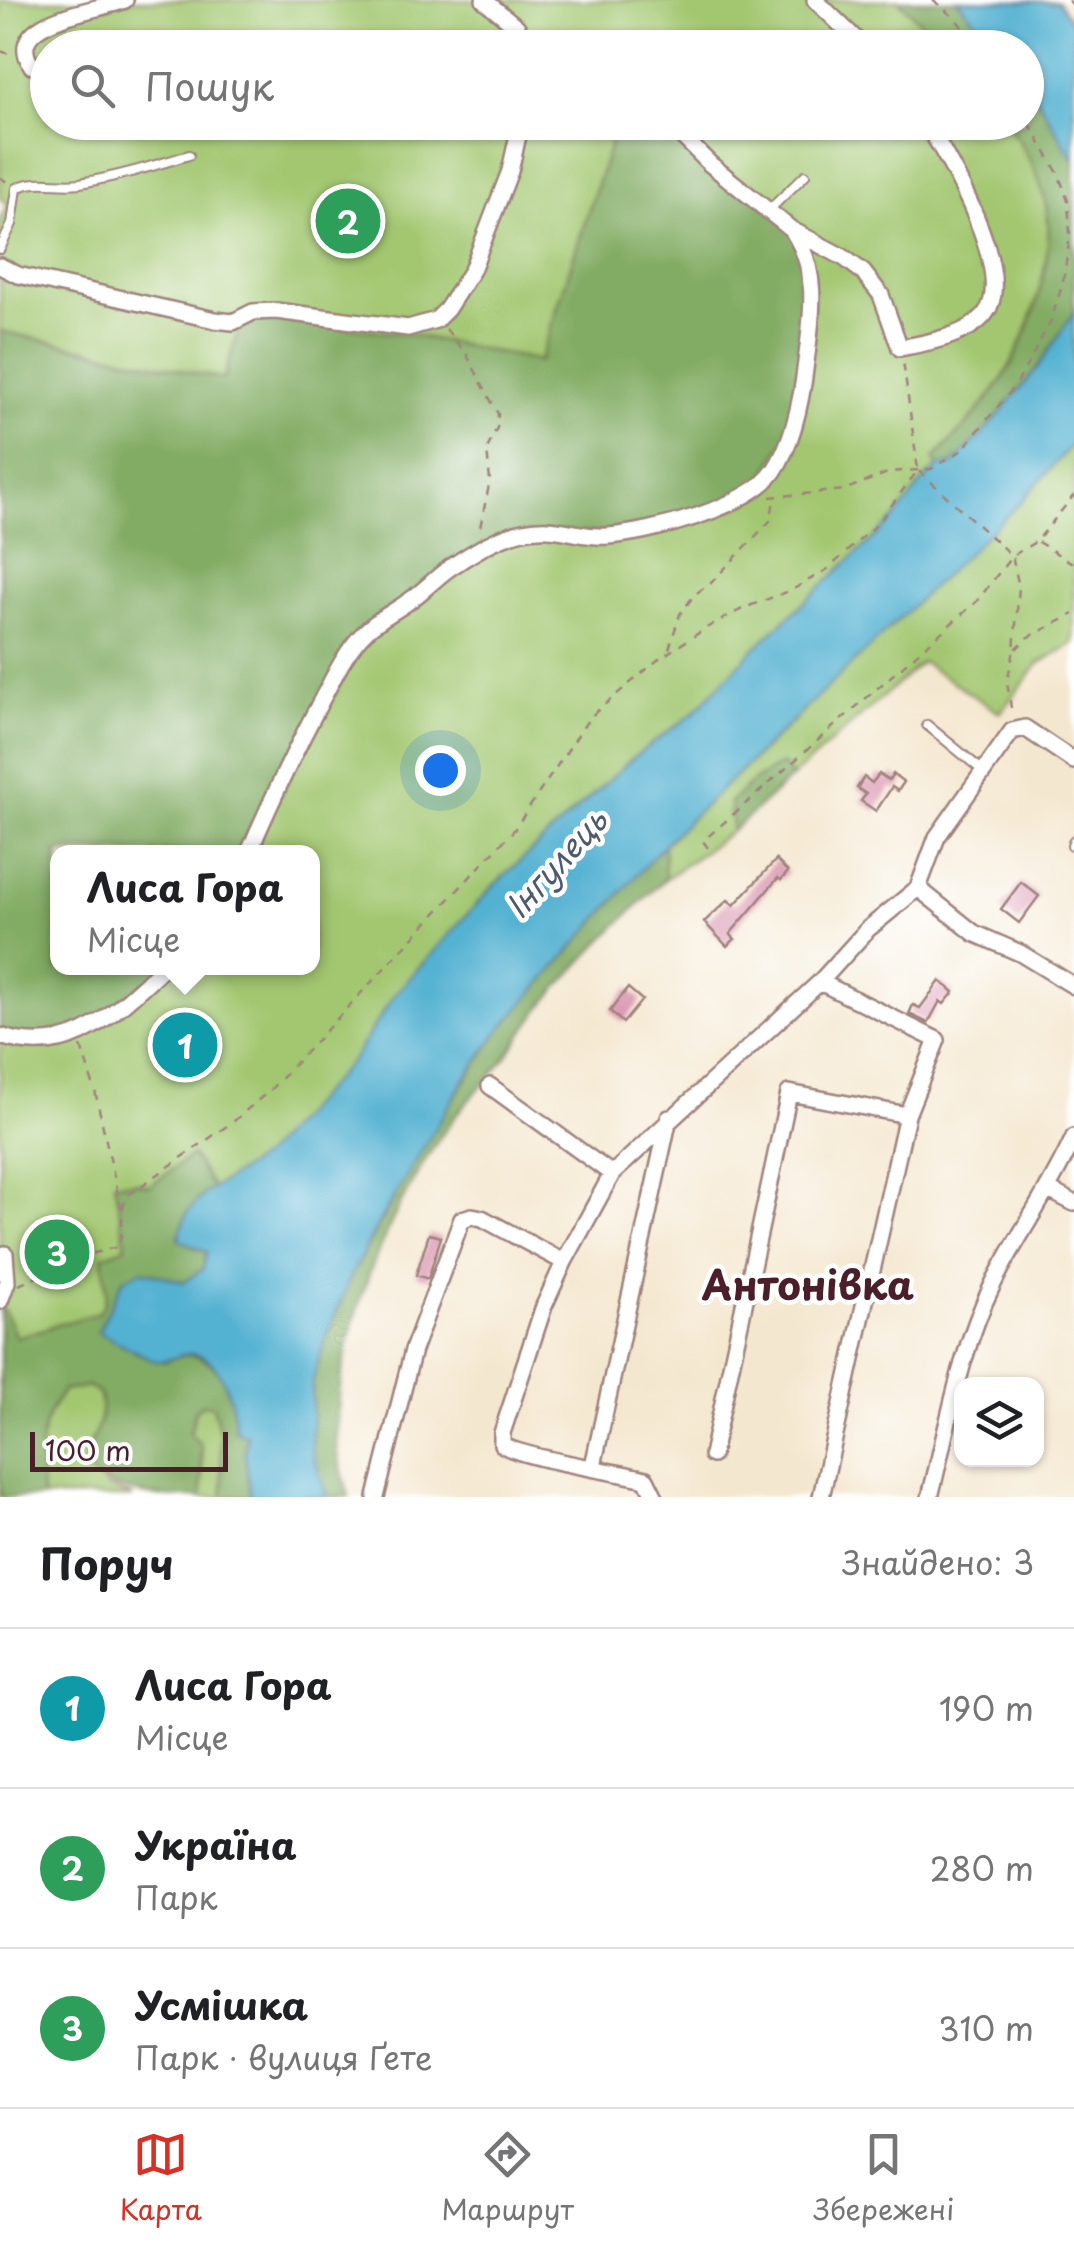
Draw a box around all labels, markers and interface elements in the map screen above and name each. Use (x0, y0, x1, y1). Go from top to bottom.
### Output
search box (30, 30, 1044, 140)
text: Пошук (145, 57, 274, 114)
icon: search (65, 58, 120, 113)
pin: 2 (316, 184, 380, 258)
your location (415, 745, 466, 796)
water label: Інгулець (493, 796, 619, 928)
popup (50, 845, 320, 975)
text: Лиса Гора (87, 858, 283, 915)
text: Місце (87, 915, 180, 963)
pin: 1 (152, 1008, 218, 1082)
pin: 3 (24, 1214, 90, 1290)
district label: Антонівка (701, 1253, 914, 1314)
map controls (954, 1377, 1044, 1467)
button: layers (954, 1377, 1044, 1467)
scale bar (30, 1427, 228, 1472)
text: 100 m (45, 1428, 131, 1471)
text: Поруч (40, 1531, 174, 1594)
text: Знайдено: 3 (842, 1538, 1034, 1586)
text: Лиса Гора (135, 1656, 332, 1713)
text: 1 (65, 1684, 80, 1732)
text: 190 m (939, 1684, 1034, 1732)
text: Місце (135, 1713, 229, 1761)
text: Україна (135, 1816, 297, 1873)
text: 2 (61, 1844, 84, 1892)
text: 280 m (930, 1844, 1034, 1892)
text: Парк (135, 1873, 218, 1921)
text: Усмішка (135, 1976, 308, 2033)
text: 3 (62, 2004, 83, 2052)
text: 310 m (938, 2004, 1034, 2052)
text: Парк · вулиця Ґете (135, 2033, 432, 2081)
tab: Карта (120, 2127, 202, 2230)
tab: Маршрут (441, 2127, 574, 2230)
tab: Збережені (813, 2127, 954, 2230)

